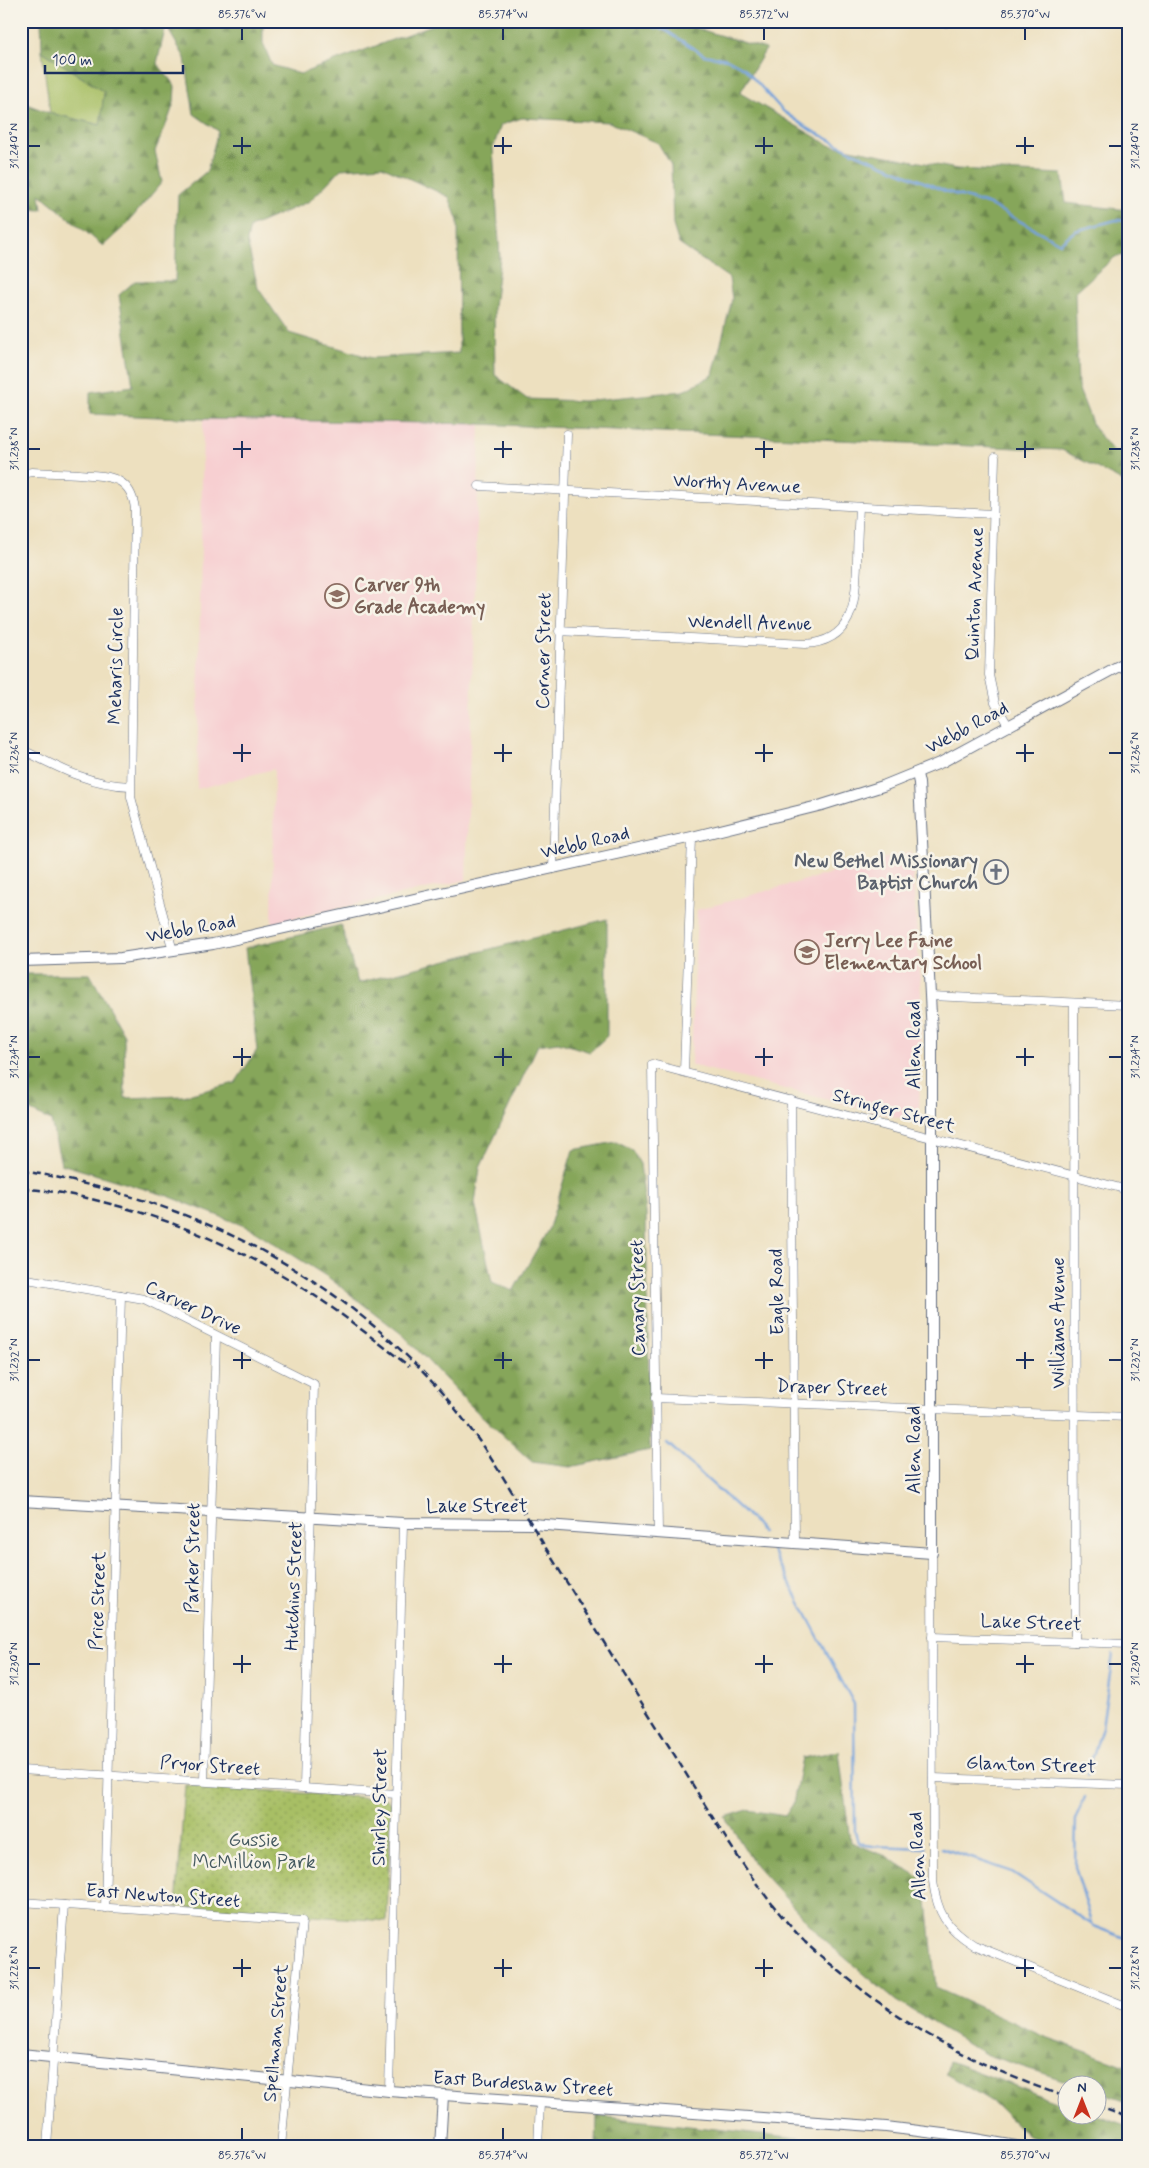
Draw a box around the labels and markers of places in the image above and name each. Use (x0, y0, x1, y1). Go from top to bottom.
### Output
place label: Carver 9th Grade Academy (354, 573, 485, 621)
school or university icon: Carver 9th Grade Academy (324, 583, 350, 609)
place label: New Bethel Missionary Baptist Church (794, 849, 978, 896)
church icon: New Bethel Missionary Baptist Church (983, 859, 1009, 885)
place label: Jerry Lee Faine Elementary School (824, 929, 982, 976)
school or university icon: Jerry Lee Faine Elementary School (794, 939, 820, 965)

